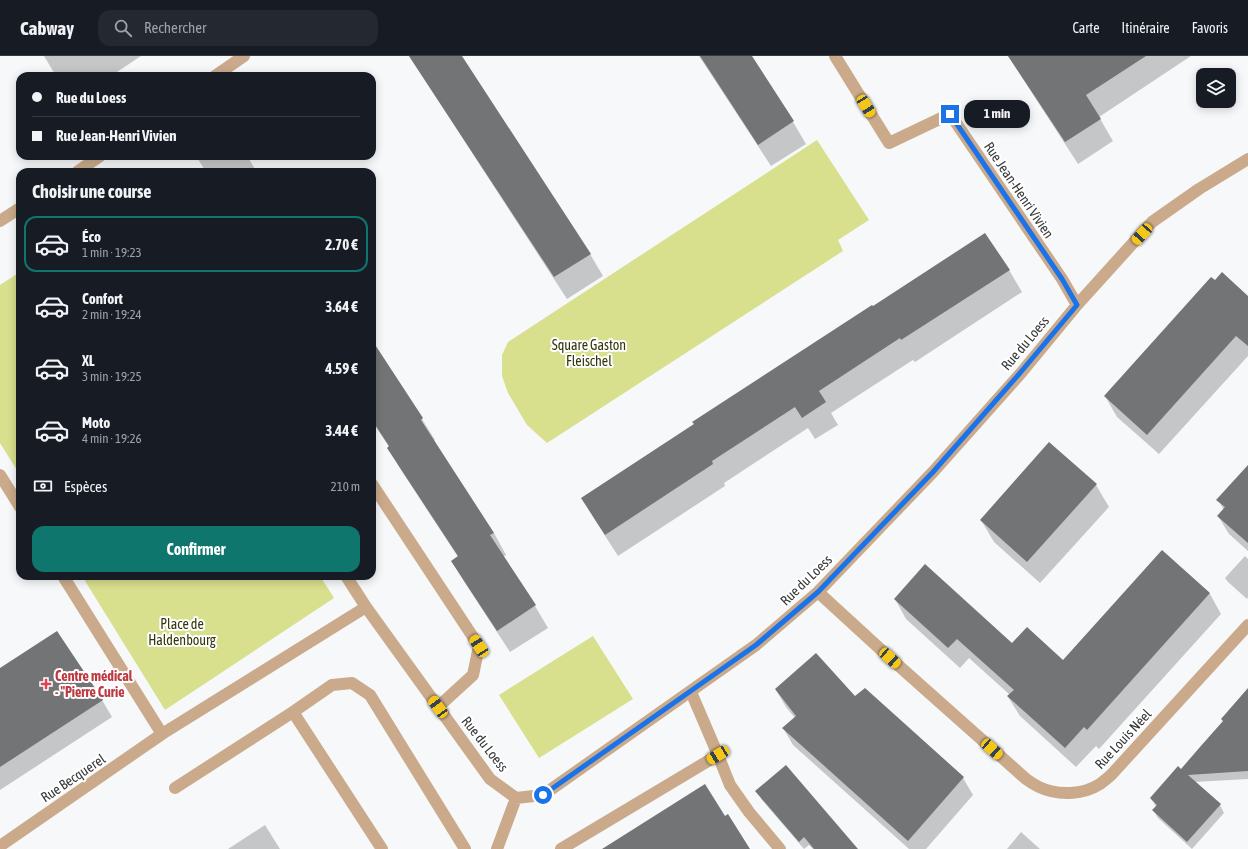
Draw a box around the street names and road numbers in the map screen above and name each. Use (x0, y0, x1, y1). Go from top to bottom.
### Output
street label: Rue Jean-Henri Vivien (981, 139, 1057, 241)
street label: Rue du Loess (998, 313, 1052, 373)
street label: Rue du Loess (777, 551, 835, 609)
street label: Rue Louis Néel (1091, 706, 1155, 772)
street label: Rue du Loess (459, 713, 512, 775)
street label: Rue Becquerel (38, 750, 108, 805)

